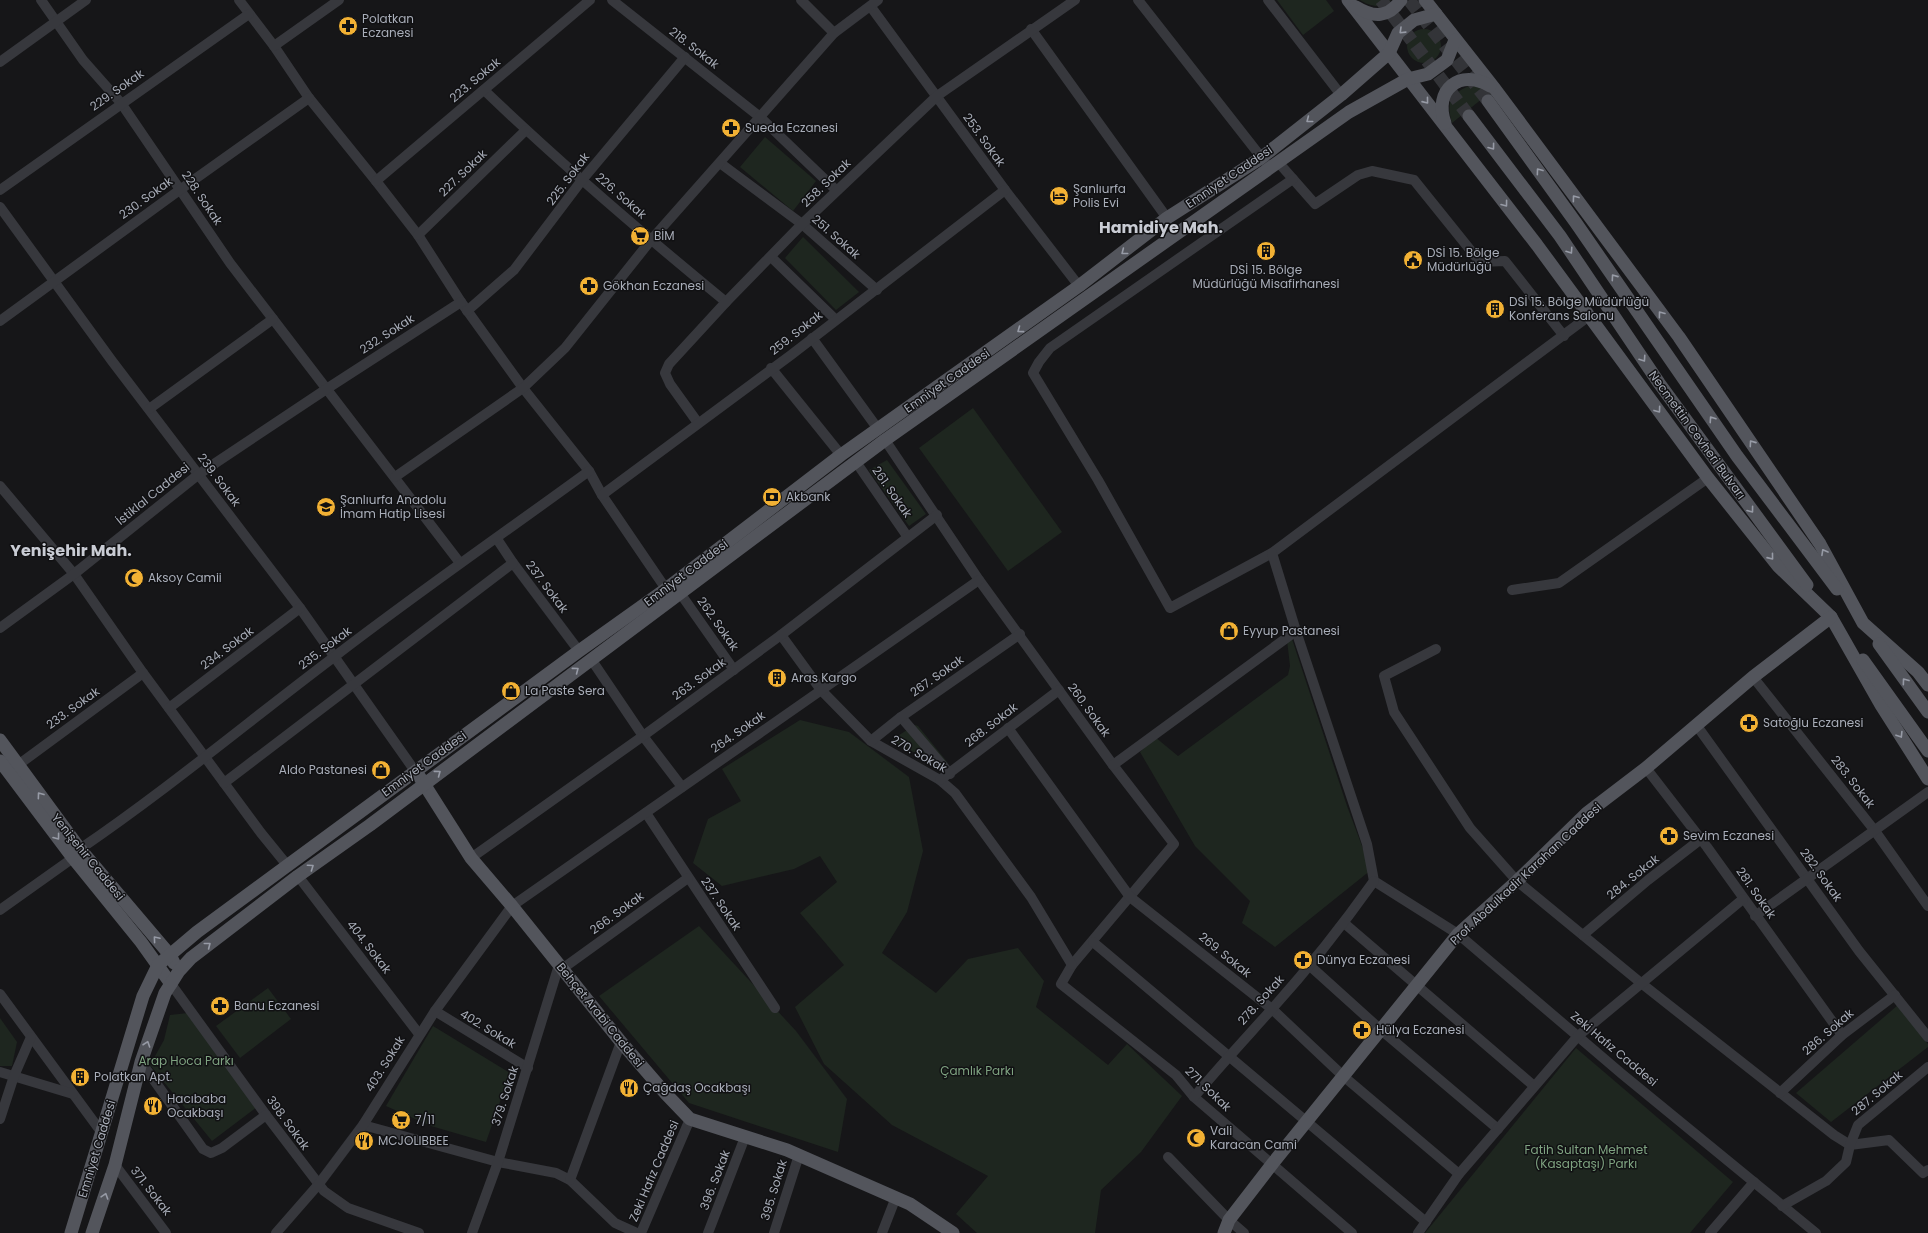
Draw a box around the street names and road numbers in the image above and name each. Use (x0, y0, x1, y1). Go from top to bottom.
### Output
street label: 218. Sokak (666, 23, 724, 73)
street label: 223. Sokak (446, 53, 504, 106)
street label: 229. Sokak (86, 64, 148, 114)
street label: 253. Sokak (959, 109, 1010, 171)
street label: Emniyet Caddesi (1182, 141, 1275, 212)
street label: 227. Sokak (435, 145, 491, 200)
street label: 225. Sokak (542, 148, 594, 209)
street label: 258. Sokak (797, 154, 855, 211)
street label: 228. Sokak (178, 167, 227, 229)
street label: 226. Sokak (592, 169, 651, 223)
street label: 230. Sokak (115, 172, 177, 223)
street label: 251. Sokak (808, 211, 865, 263)
street label: 259. Sokak (766, 306, 826, 359)
street label: 232. Sokak (356, 309, 418, 358)
street label: Emniyet Caddesi (900, 345, 993, 417)
street label: Necmettin Cevheri Bulvarı (1645, 367, 1750, 502)
street label: 239. Sokak (194, 450, 245, 510)
street label: İstiklal Caddesi (112, 459, 193, 529)
street label: 261. Sokak (868, 463, 917, 522)
street label: Emniyet Caddesi (640, 535, 731, 610)
street label: 237. Sokak (522, 557, 573, 617)
street label: 262. Sokak (694, 593, 744, 655)
street label: 234. Sokak (197, 622, 257, 673)
street label: 235. Sokak (295, 622, 355, 673)
street label: 267. Sokak (906, 650, 968, 700)
street label: 263. Sokak (668, 653, 730, 704)
street label: 260. Sokak (1064, 679, 1115, 741)
street label: 233. Sokak (43, 682, 103, 733)
street label: 268. Sokak (961, 698, 1021, 751)
street label: 264. Sokak (707, 706, 769, 757)
street label: Emniyet Caddesi (378, 727, 470, 800)
street label: 270. Sokak (888, 731, 951, 777)
street label: 283. Sokak (1827, 752, 1880, 812)
street label: Prof. Abdulkadir Karahan Caddesi (1446, 799, 1605, 949)
street label: Yenişehir Caddesi (48, 810, 129, 904)
street label: 282. Sokak (1796, 845, 1847, 906)
street label: 284. Sokak (1603, 850, 1663, 903)
street label: 281. Sokak (1732, 864, 1781, 923)
street label: 237. Sokak (697, 873, 746, 935)
street label: 266. Sokak (586, 887, 648, 938)
street label: 404. Sokak (343, 916, 396, 978)
street label: 269. Sokak (1195, 928, 1256, 982)
street label: Behçet Arabi Caddesi (553, 959, 648, 1071)
street label: 278. Sokak (1234, 970, 1288, 1028)
street label: 286. Sokak (1798, 1004, 1858, 1059)
street label: 402. Sokak (457, 1005, 520, 1052)
street label: Zeki Hafız Caddesi (1567, 1007, 1661, 1090)
street label: 403. Sokak (361, 1032, 409, 1095)
street label: 271. Sokak (1182, 1062, 1236, 1116)
street label: 379. Sokak (487, 1063, 522, 1128)
street label: 287. Sokak (1847, 1066, 1906, 1119)
street label: 398. Sokak (263, 1092, 314, 1154)
street label: Emniyet Caddesi (74, 1098, 119, 1200)
street label: Zeki Hafız Caddesi (625, 1118, 683, 1224)
street label: 396. Sokak (695, 1147, 734, 1212)
street label: 395. Sokak (756, 1156, 791, 1223)
street label: 371. Sokak (127, 1162, 177, 1220)

